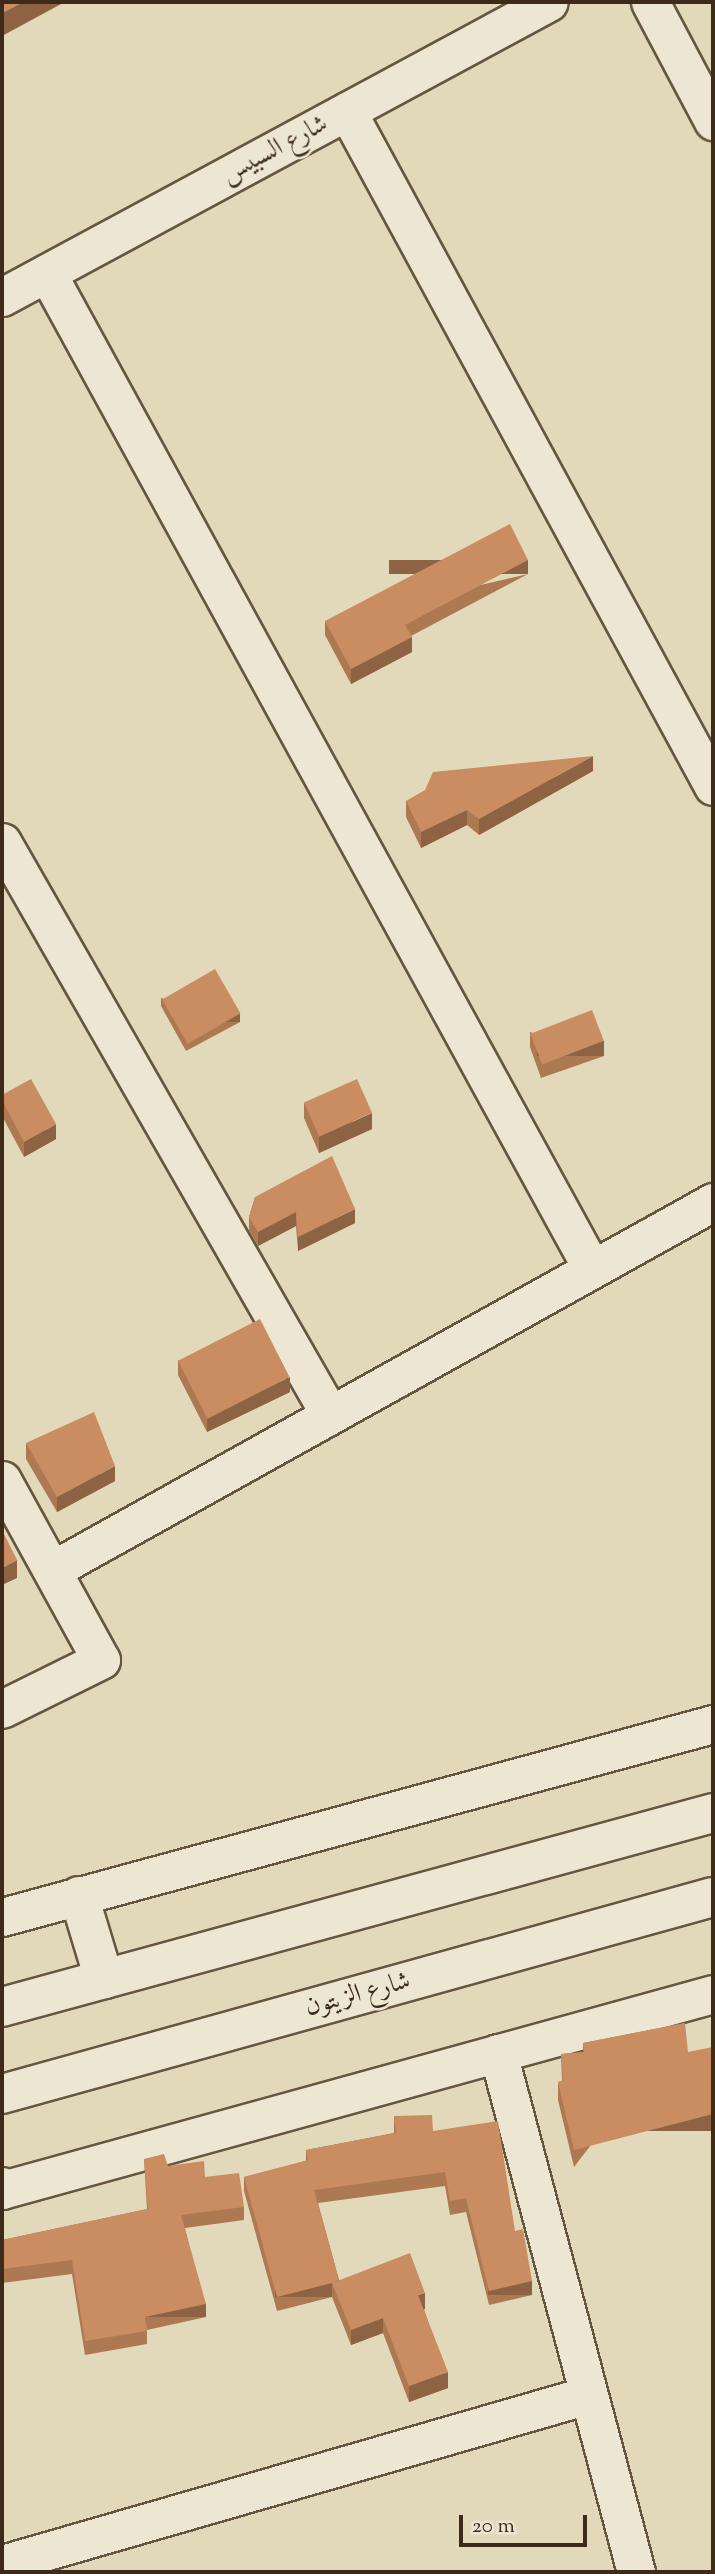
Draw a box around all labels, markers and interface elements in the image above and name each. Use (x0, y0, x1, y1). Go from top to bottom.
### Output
street label: شارع السبيس (216, 109, 334, 191)
street label: شارع الزيتون (302, 1966, 414, 2024)
scale bar (463, 2500, 591, 2544)
text: 20 m (472, 2512, 515, 2542)

